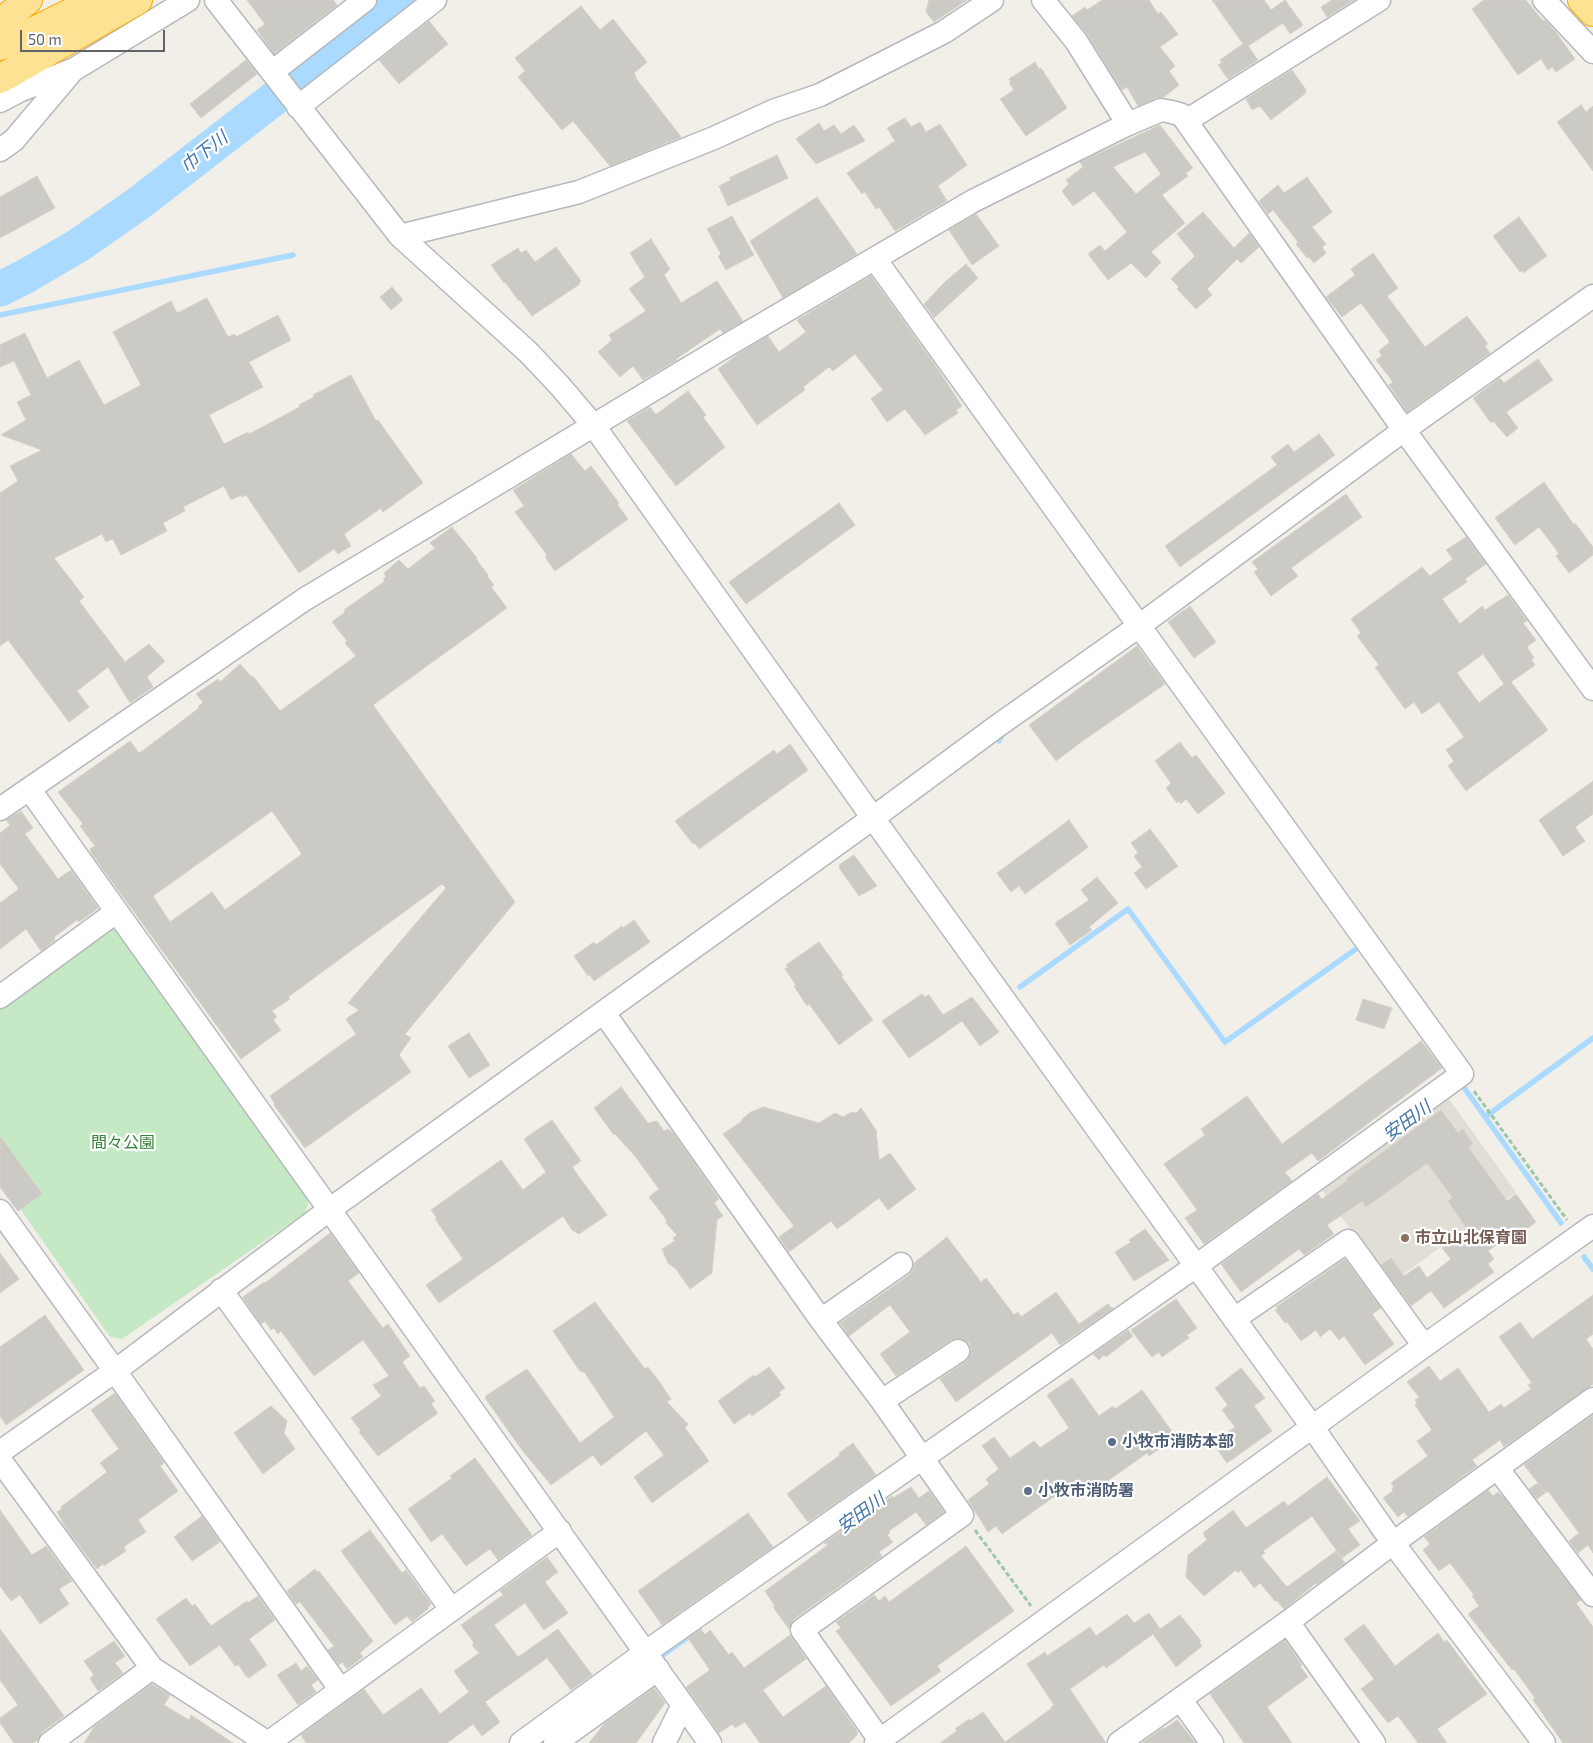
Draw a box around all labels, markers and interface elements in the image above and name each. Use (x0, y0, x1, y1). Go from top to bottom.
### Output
scale bar (22, 20, 168, 52)
text: 50 m (28, 30, 62, 48)
water label: 巾下川 (176, 127, 232, 177)
water label: 安田川 (1379, 1096, 1435, 1146)
park label: 間々公園 (91, 1133, 155, 1153)
place label: 市立山北保育園 (1415, 1228, 1527, 1248)
marker: 市立山北保育園 (1399, 1232, 1411, 1244)
place label: 小牧市消防本部 (1122, 1432, 1234, 1452)
marker: 小牧市消防本部 (1106, 1436, 1118, 1448)
place label: 小牧市消防署 (1038, 1481, 1134, 1501)
marker: 小牧市消防署 (1022, 1485, 1034, 1497)
water label: 安田川 (833, 1488, 889, 1538)

